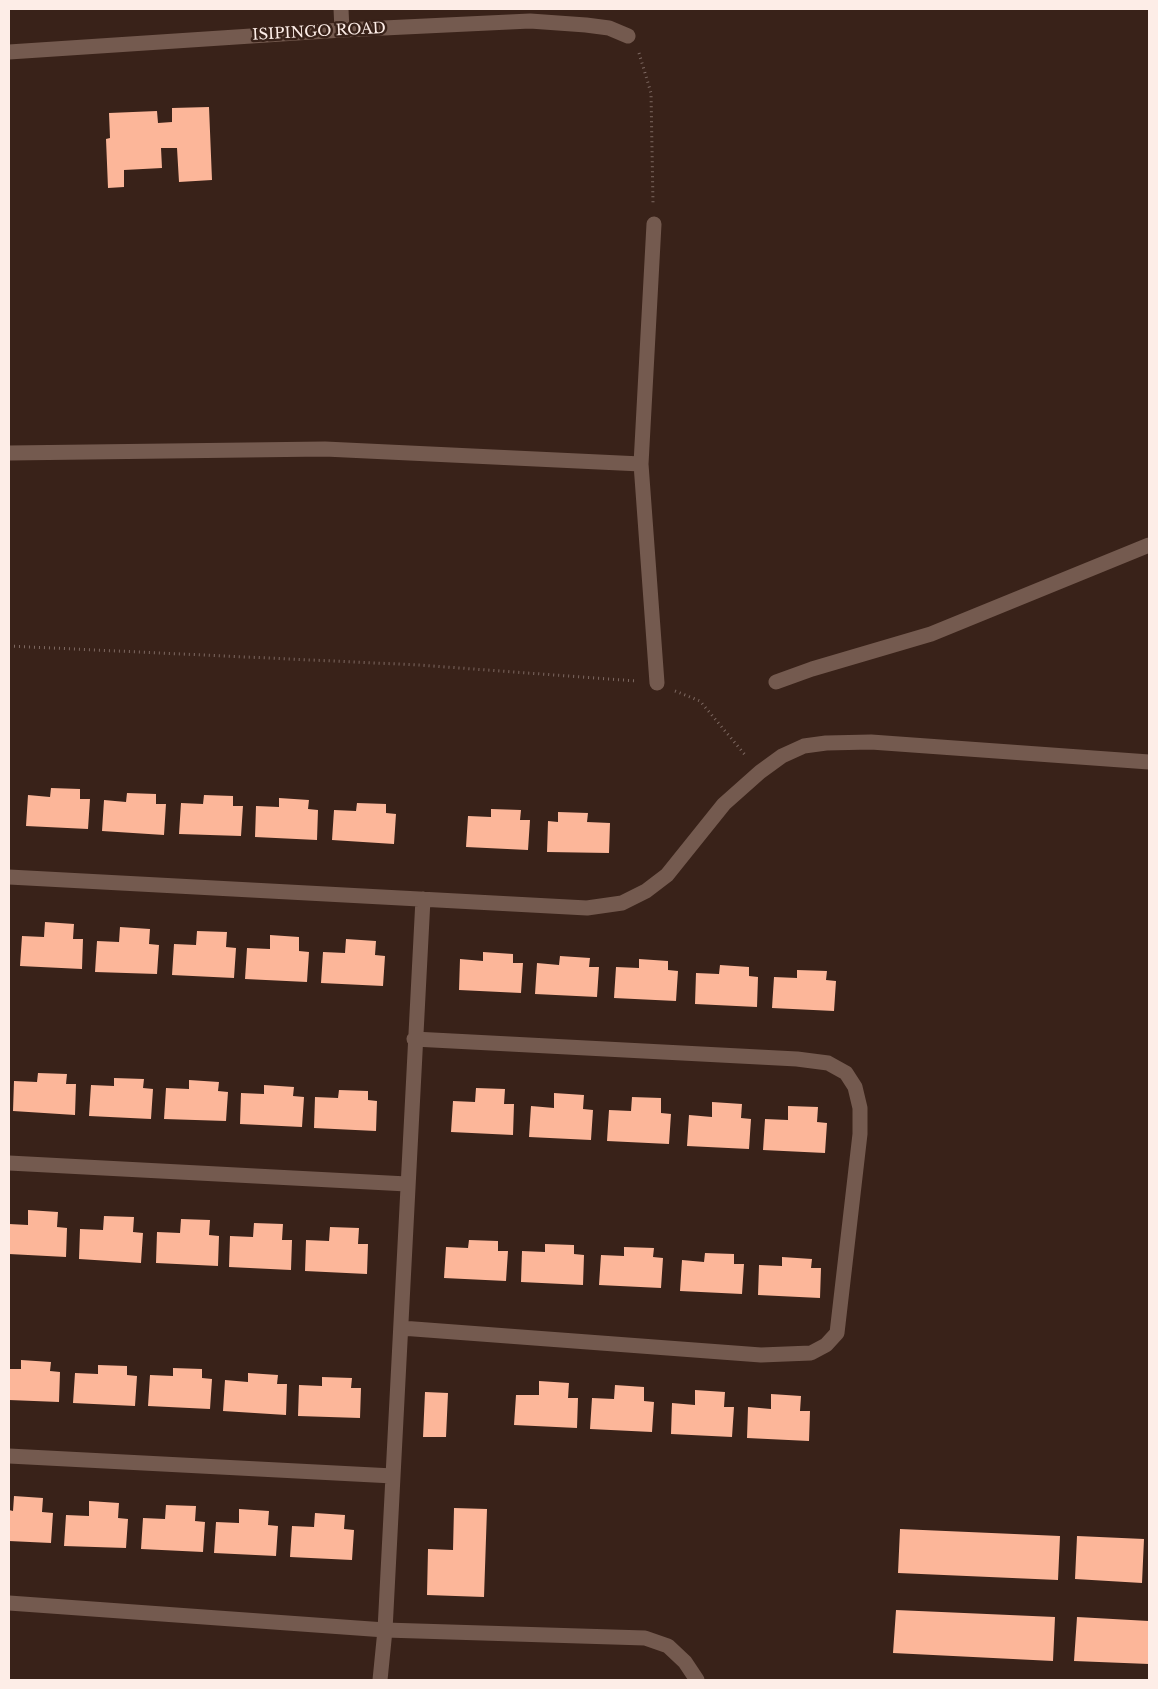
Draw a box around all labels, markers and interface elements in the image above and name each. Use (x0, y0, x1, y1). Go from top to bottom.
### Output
street label: ISIPINGO ROAD (252, 20, 386, 44)

